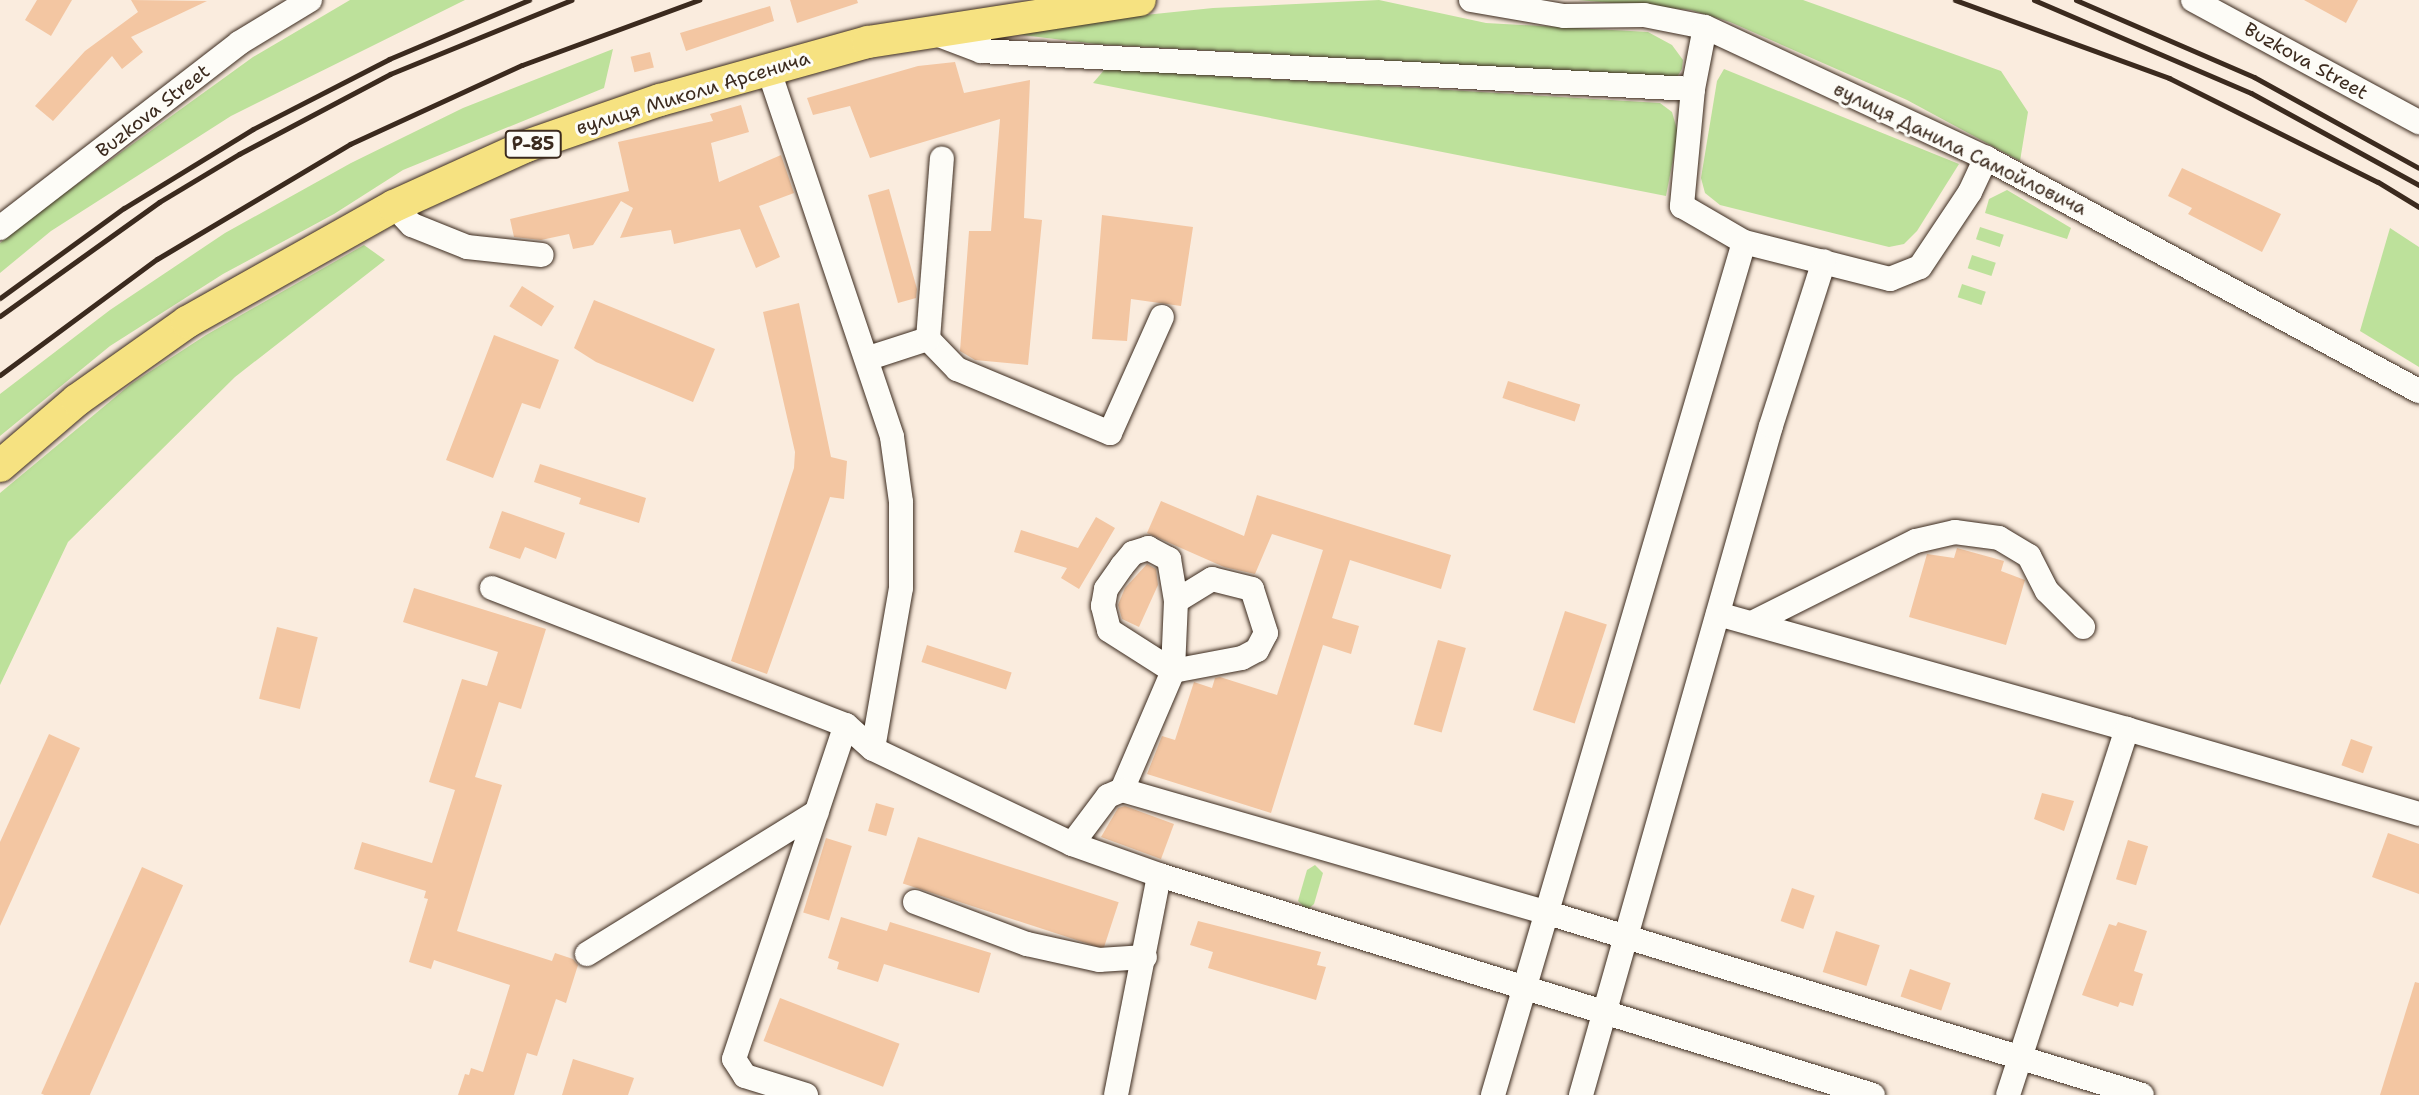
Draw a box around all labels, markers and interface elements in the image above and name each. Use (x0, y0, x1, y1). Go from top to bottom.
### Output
street label: Buzkova Street (2240, 18, 2372, 104)
street label: вулиця Миколи Арсенича (573, 47, 813, 139)
street label: Buzkova Street (92, 60, 214, 162)
street label: вулиця Данила Самойловича (1830, 78, 2090, 220)
road number: Р-85 (503, 130, 563, 159)

